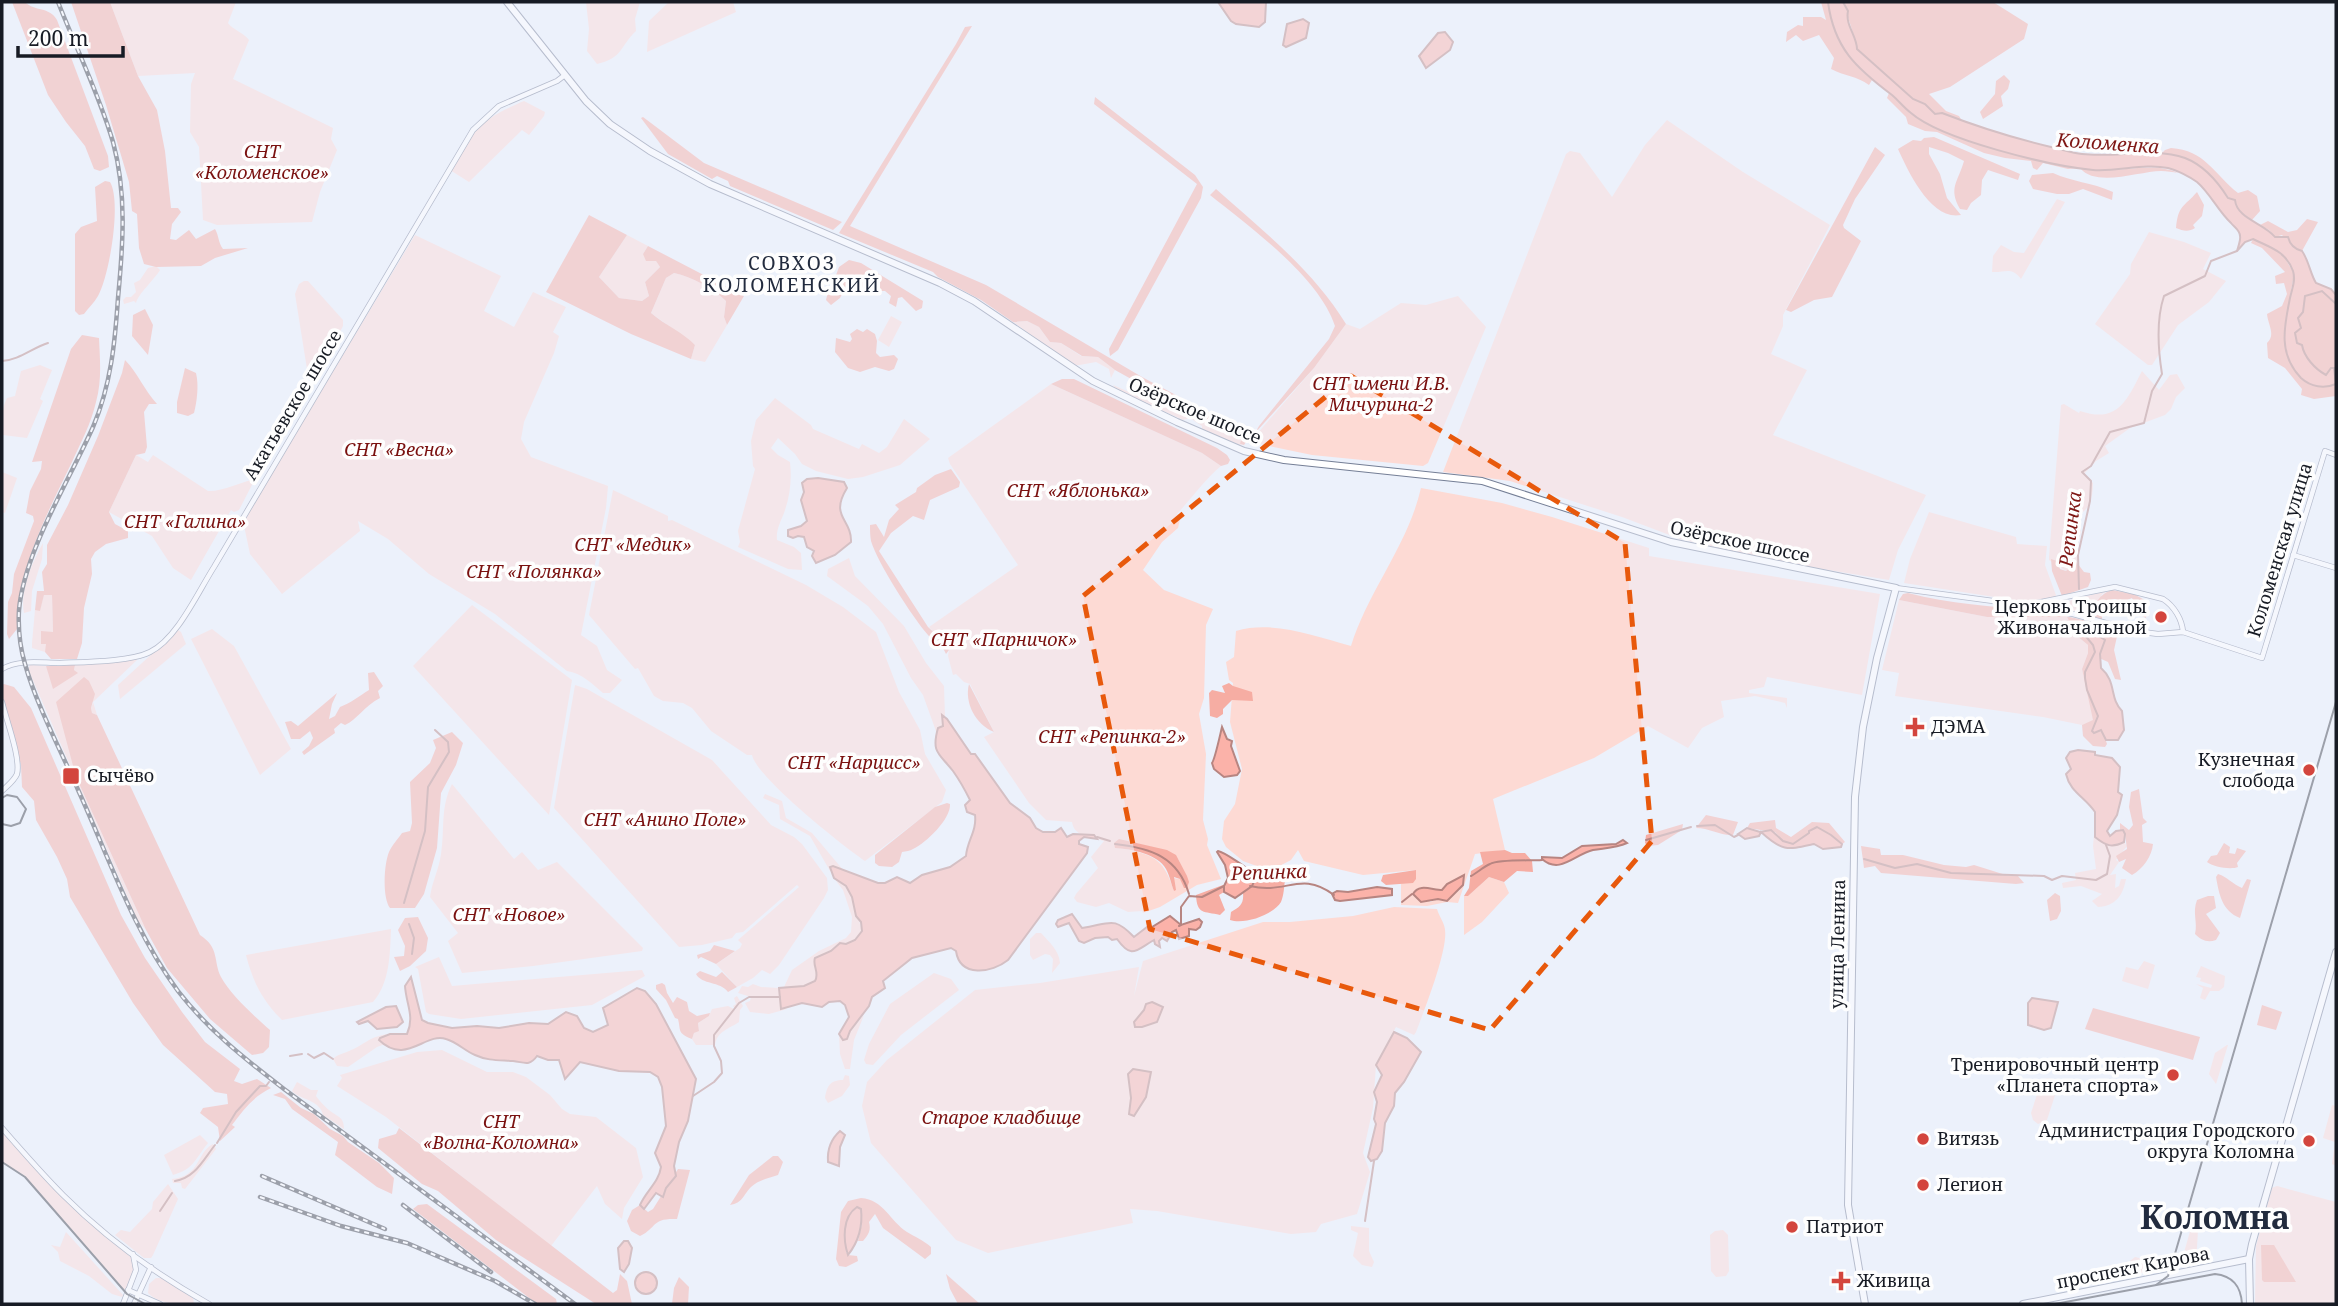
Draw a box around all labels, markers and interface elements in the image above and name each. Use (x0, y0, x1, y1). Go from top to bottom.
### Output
scale bar (18, 14, 122, 58)
text: 200 m (28, 24, 89, 52)
water label: Коломенка (2055, 126, 2160, 160)
park label: СНТ «Коломенское» (195, 139, 329, 184)
district label: СОВХОЗ КОЛОМЕНСКИЙ (703, 250, 881, 298)
street label: Акатьевское шоссе (238, 325, 347, 484)
street label: Озёрское шоссе (1125, 371, 1265, 449)
park label: СНТ имени И.В. Мичурина-2 (1312, 371, 1450, 416)
park label: СНТ «Весна» (344, 437, 454, 461)
street label: Коломенская улица (2241, 459, 2317, 640)
park label: СНТ «Яблонька» (1006, 478, 1150, 502)
water label: Репинка (2052, 489, 2088, 569)
park label: СНТ «Галина» (124, 509, 246, 533)
street label: Озёрское шоссе (1668, 515, 1812, 568)
park label: СНТ «Медик» (574, 532, 692, 556)
park label: СНТ «Полянка» (466, 559, 602, 583)
place label: Церковь Троицы Живоначальной (1995, 594, 2147, 639)
marker: Церковь Троицы Живоначальной (2153, 609, 2169, 625)
park label: СНТ «Парничок» (931, 627, 1077, 651)
place label: ДЭМА (1931, 714, 1986, 738)
marker: ДЭМА (1905, 717, 1925, 737)
park label: СНТ «Репинка-2» (1038, 724, 1186, 748)
place label: Кузнечная слобода (2198, 747, 2295, 792)
park label: СНТ «Нарцисс» (787, 750, 921, 774)
marker: Кузнечная слобода (2301, 762, 2317, 778)
place label: Сычёво (87, 763, 154, 787)
marker: Сычёво (61, 766, 81, 786)
park label: СНТ «Анино Поле» (584, 807, 746, 831)
water label: Репинка (1229, 858, 1308, 886)
street label: улица Ленина (1824, 879, 1850, 1009)
park label: СНТ «Новое» (452, 902, 566, 926)
place label: Тренировочный центр «Планета спорта» (1951, 1052, 2159, 1097)
marker: Тренировочный центр «Планета спорта» (2165, 1067, 2181, 1083)
park label: Старое кладбище (921, 1105, 1081, 1129)
park label: СНТ «Волна-Коломна» (423, 1109, 579, 1154)
place label: Администрация Городского округа Коломна (2039, 1118, 2295, 1163)
place label: Витязь (1937, 1126, 1999, 1150)
marker: Витязь (1915, 1131, 1931, 1147)
marker: Администрация Городского округа Коломна (2301, 1133, 2317, 1149)
place label: Легион (1937, 1172, 2003, 1196)
marker: Легион (1915, 1177, 1931, 1193)
district label: Коломна (2140, 1195, 2290, 1238)
place label: Патриот (1806, 1214, 1884, 1238)
marker: Патриот (1784, 1219, 1800, 1235)
street label: проспект Кирова (2054, 1240, 2212, 1294)
place label: Живица (1856, 1268, 1931, 1292)
marker: Живица (1831, 1271, 1851, 1291)

